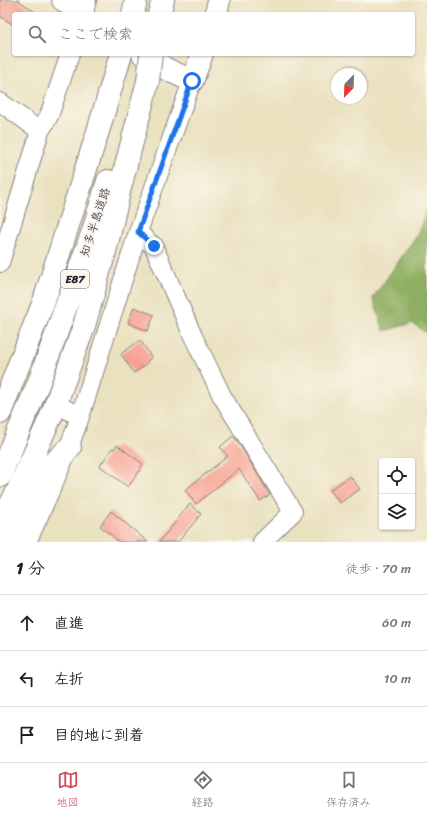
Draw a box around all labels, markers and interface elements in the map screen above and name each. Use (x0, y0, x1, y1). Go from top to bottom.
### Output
search box (12, 12, 415, 56)
text: ここで検索 (58, 21, 133, 47)
icon: search (26, 23, 48, 45)
north arrow (331, 68, 367, 104)
route start (183, 72, 201, 90)
street label: 知多半島道路 (73, 184, 117, 260)
route end (145, 237, 163, 255)
road number: E87 (61, 270, 89, 288)
map controls (379, 458, 415, 530)
button: locate (379, 458, 415, 494)
button: layers (379, 494, 415, 530)
text: 1 分 (16, 553, 45, 583)
text: 徒歩 · 70 m (346, 557, 411, 580)
text: 直進 (54, 610, 84, 636)
text: 60 m (382, 611, 411, 634)
icon: ahead (16, 612, 38, 634)
text: 左折 (54, 666, 84, 692)
text: 10 m (384, 667, 411, 690)
icon: left (16, 668, 38, 690)
text: 目的地に到着 (54, 722, 144, 748)
icon: arrive (16, 724, 38, 746)
tab: 地図 (57, 769, 79, 812)
tab: 経路 (192, 769, 214, 812)
tab: 保存済み (327, 769, 371, 812)

